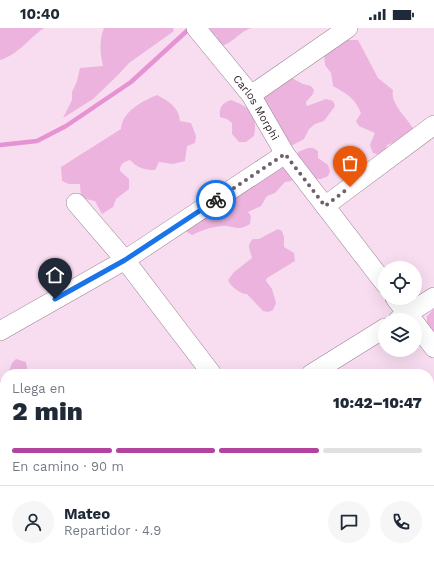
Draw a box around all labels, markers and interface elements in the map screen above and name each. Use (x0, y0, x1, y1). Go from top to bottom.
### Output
text: 10:40 (20, 5, 60, 23)
street label: Carlos Morphi (231, 72, 282, 142)
pin (333, 146, 367, 187)
icon: bag (339, 152, 361, 174)
courier (196, 180, 236, 220)
icon: bike (205, 189, 227, 211)
pin (38, 258, 72, 299)
map controls (378, 261, 422, 357)
button: locate (378, 261, 422, 305)
icon: home (44, 264, 66, 286)
button: layers (378, 313, 422, 357)
text: Llega en (12, 381, 65, 396)
text: 10:42–10:47 (333, 394, 422, 412)
text: 2 min (12, 396, 83, 426)
text: En camino · 90 m (12, 459, 124, 474)
button: person (12, 501, 54, 543)
button: chat (328, 501, 370, 543)
button: phone (380, 501, 422, 543)
text: Mateo (64, 505, 110, 523)
text: Repartidor · 4.9 (64, 523, 161, 538)

